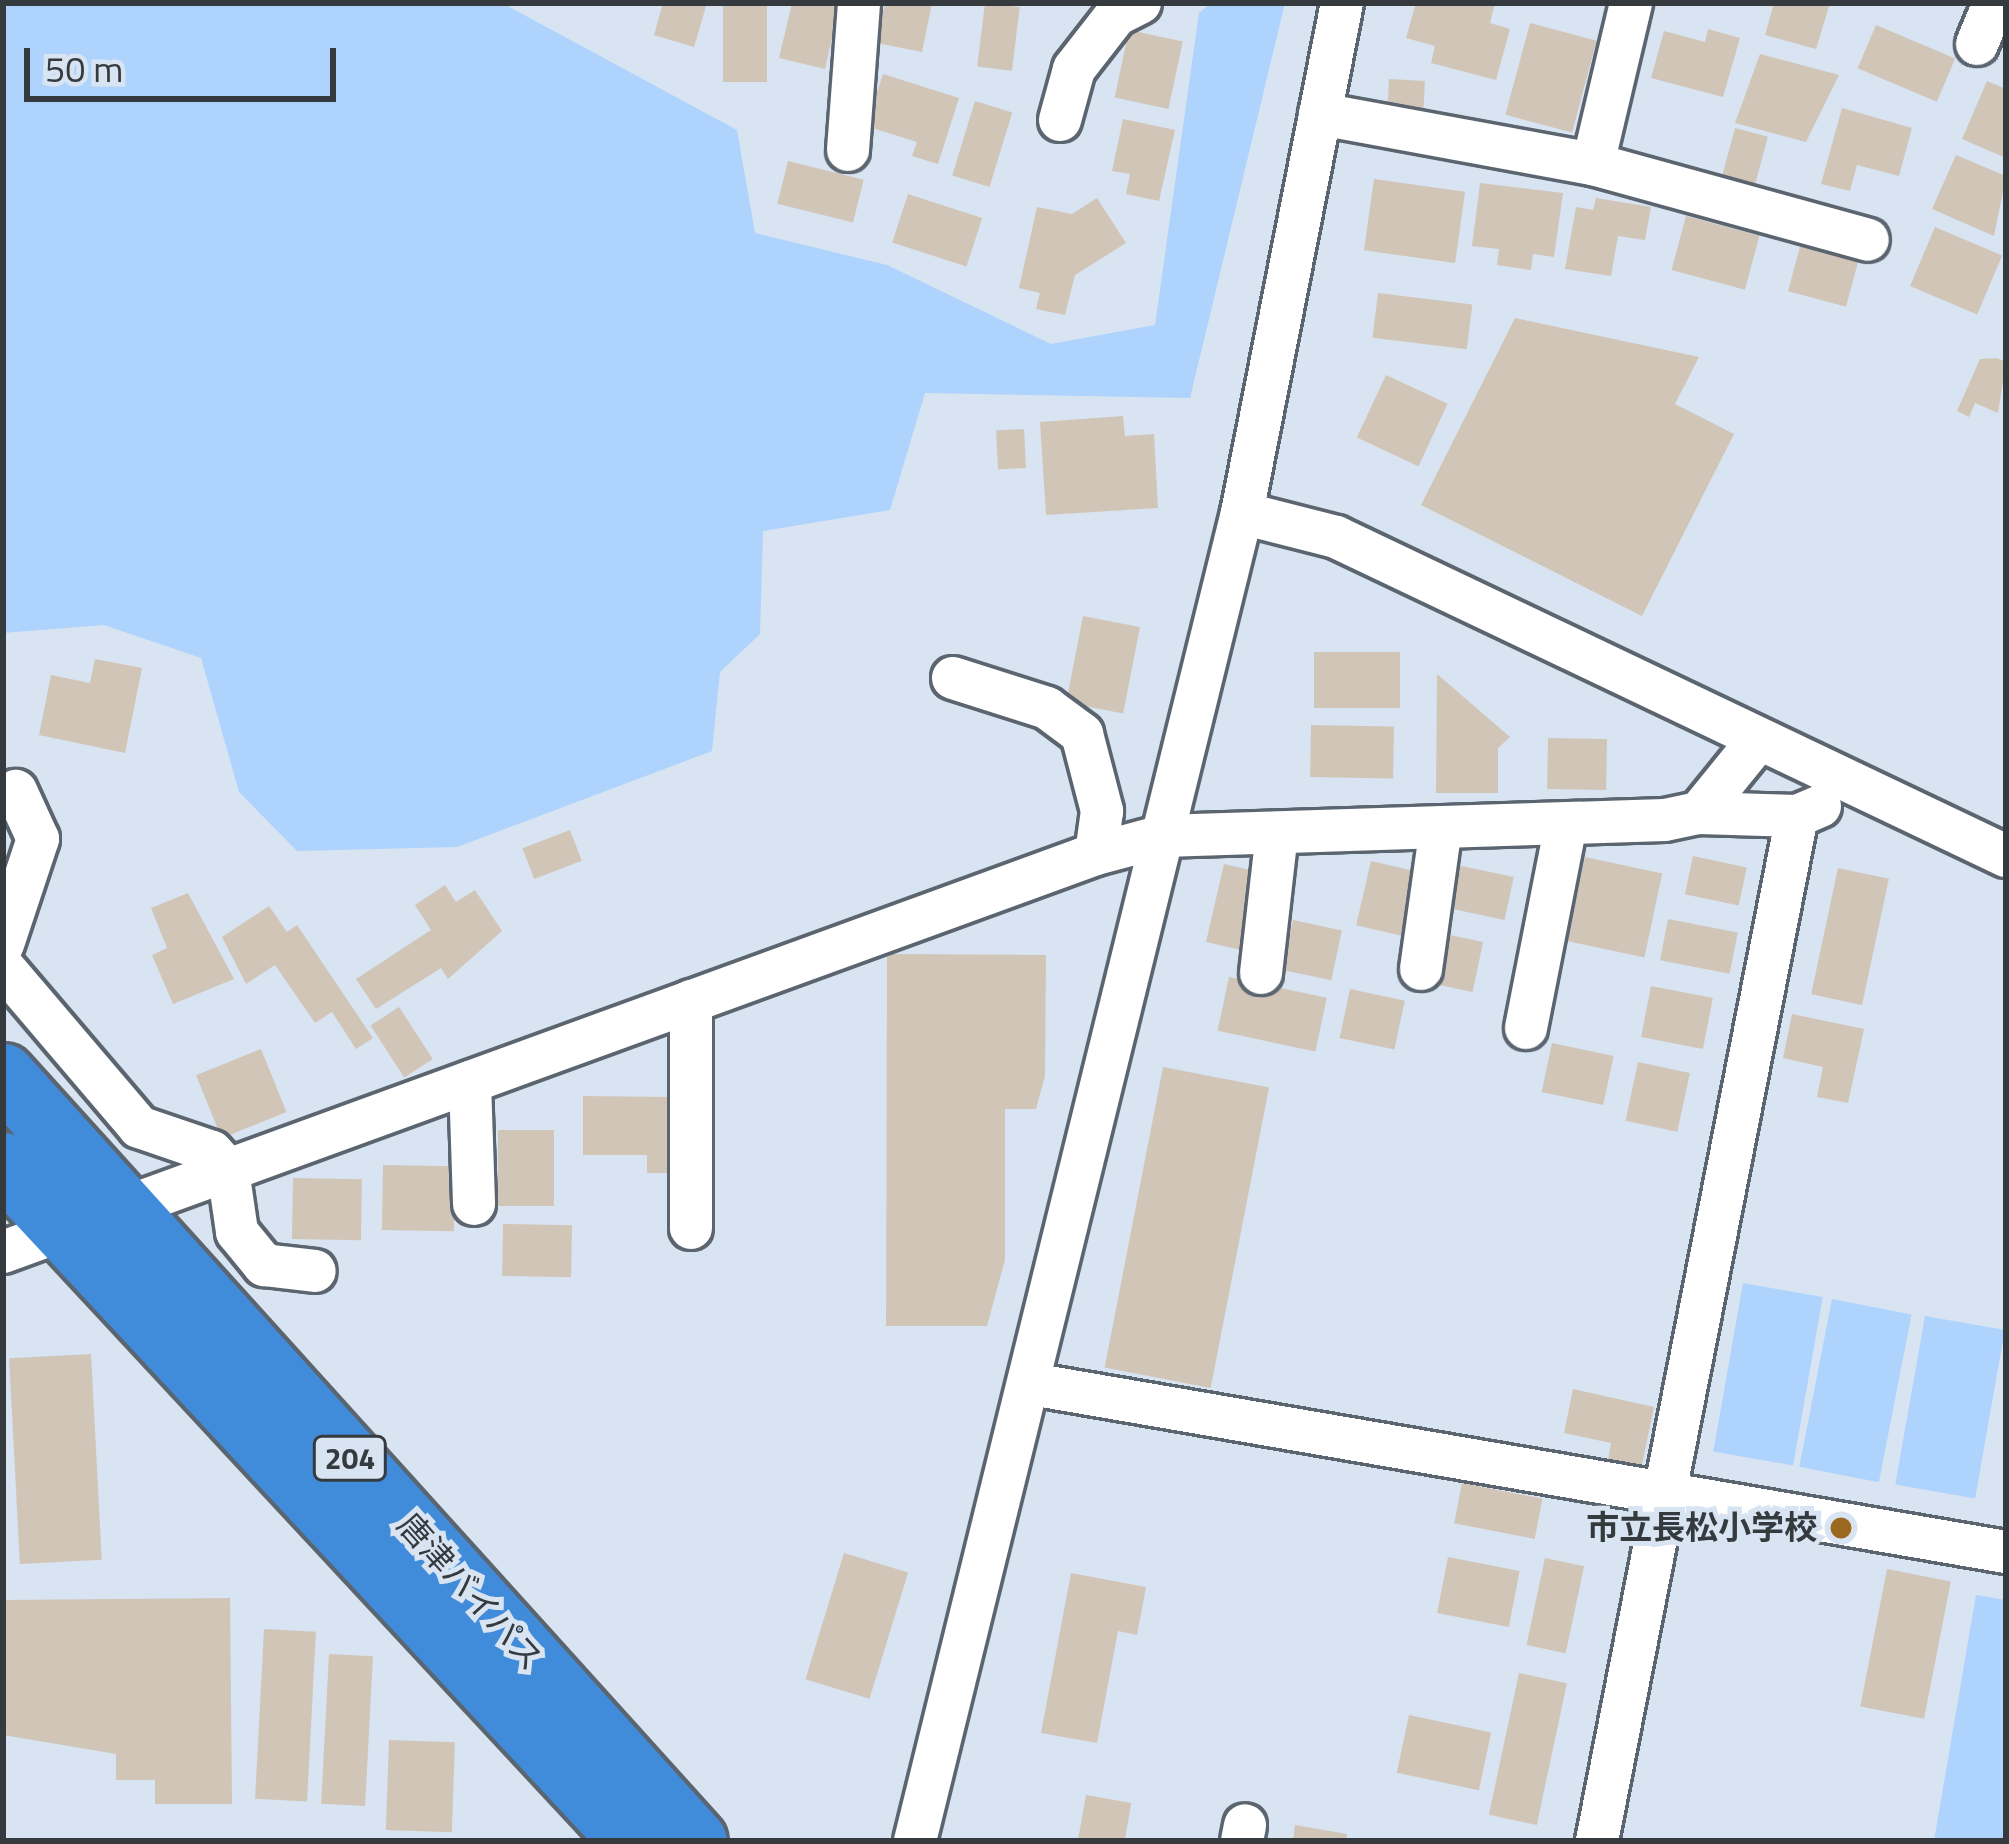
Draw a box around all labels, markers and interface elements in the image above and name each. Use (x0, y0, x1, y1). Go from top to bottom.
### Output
scale bar (30, 24, 342, 98)
text: 50 m (45, 41, 123, 96)
road number: 204 (311, 1434, 389, 1482)
street label: 唐津バイパス (389, 1505, 551, 1679)
place label: 市立長松小学校 (1586, 1508, 1817, 1548)
marker: 市立長松小学校 (1828, 1515, 1854, 1541)

